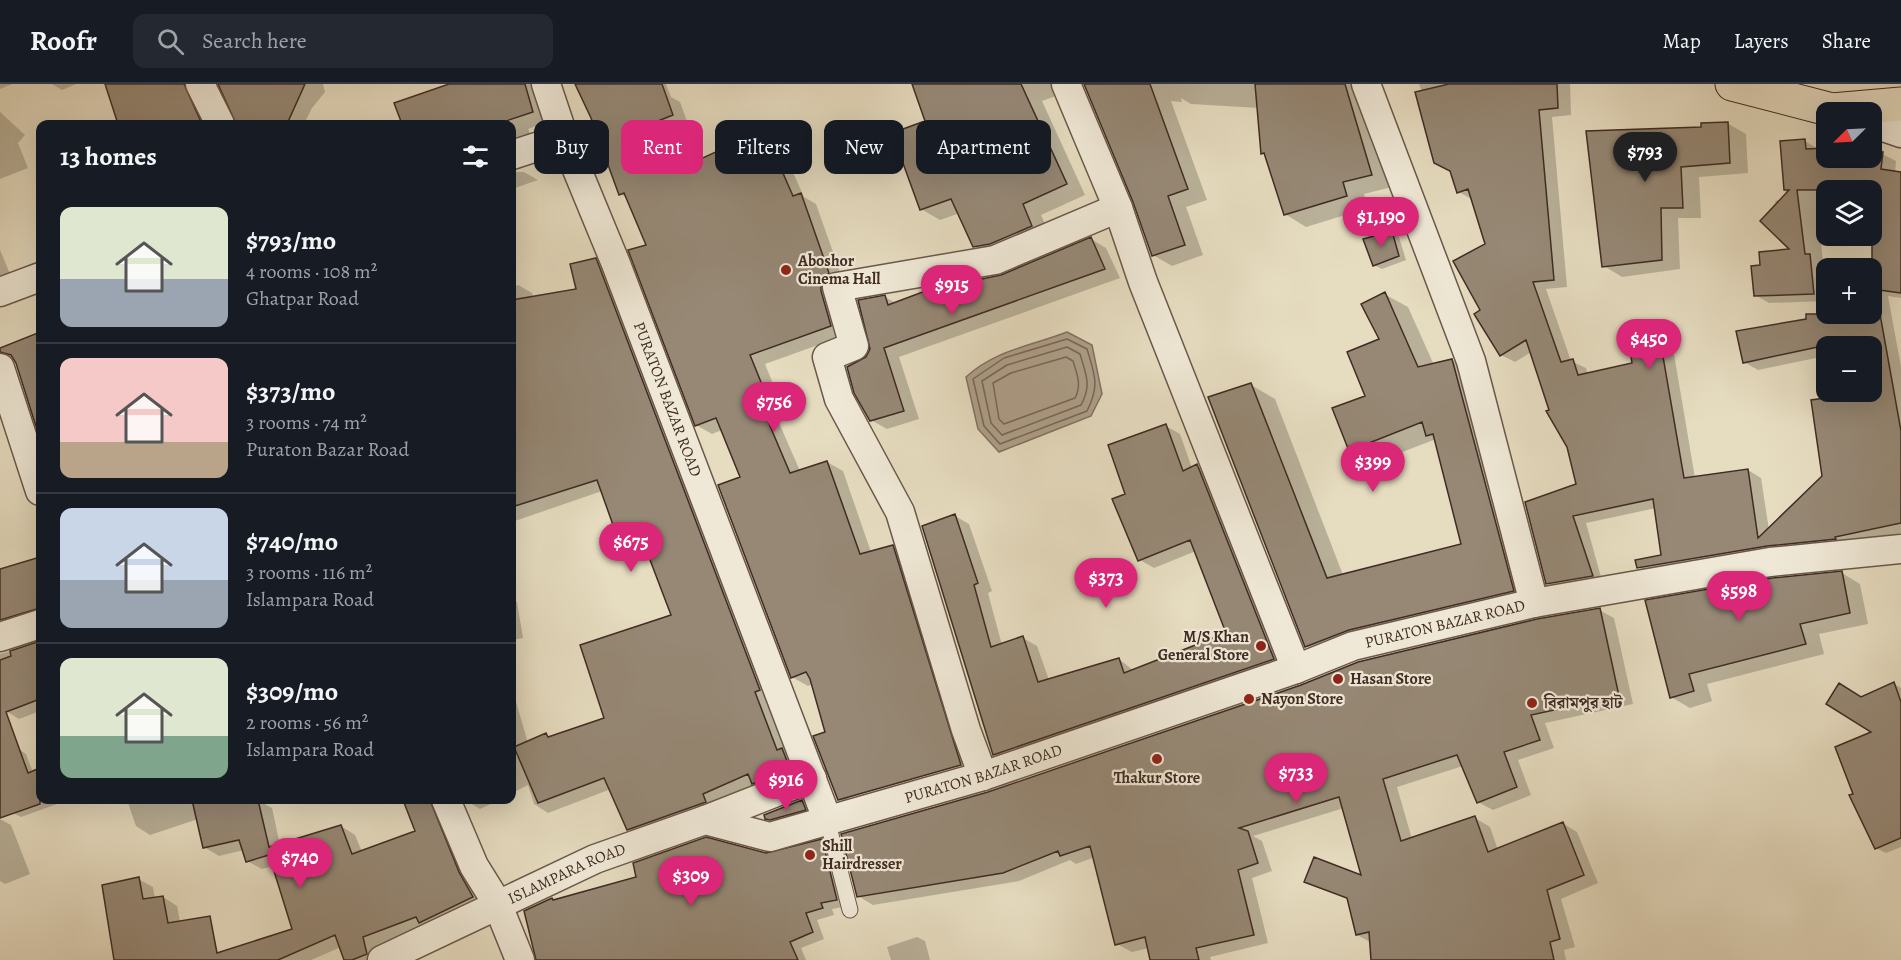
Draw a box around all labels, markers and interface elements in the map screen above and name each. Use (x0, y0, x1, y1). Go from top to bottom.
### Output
search box (133, 14, 553, 68)
text: Roofr (30, 22, 97, 60)
icon: search (154, 25, 187, 58)
text: Search here (202, 26, 307, 56)
text: Map (1662, 27, 1701, 55)
text: Layers (1734, 27, 1789, 55)
text: Share (1822, 27, 1871, 55)
north arrow (1816, 102, 1882, 168)
map controls (1816, 102, 1882, 402)
chip: Buy (534, 120, 609, 174)
chip: Rent (621, 120, 703, 174)
chip: Filters (715, 120, 812, 174)
chip: New (824, 120, 904, 174)
chip: Apartment (916, 120, 1051, 174)
pin: $793 (1609, 132, 1681, 183)
text: $793 (1627, 138, 1663, 165)
text: 13 homes (60, 139, 157, 174)
icon: filters (459, 140, 492, 173)
button: layers (1816, 180, 1882, 246)
pin: $1,190 (1332, 197, 1430, 248)
text: $1,190 (1357, 203, 1405, 230)
text: $793/mo (246, 223, 336, 258)
icon: home (108, 231, 180, 303)
place label: Aboshor Cinema Hall (797, 250, 881, 290)
text: 4 rooms · 108 m² (246, 258, 377, 285)
button: + (1816, 258, 1882, 324)
marker: Aboshor Cinema Hall (779, 263, 793, 277)
pin: $915 (916, 265, 988, 316)
text: $915 (935, 271, 969, 298)
text: Ghatpar Road (246, 285, 359, 312)
street label: PURATON BAZAR ROAD (628, 319, 707, 480)
pin: $450 (1613, 319, 1685, 370)
text: $450 (1630, 325, 1668, 352)
button: − (1816, 336, 1882, 402)
text: $373/mo (246, 374, 335, 409)
icon: home (108, 382, 180, 454)
pin: $756 (738, 382, 810, 433)
text: $756 (756, 388, 792, 415)
text: 3 rooms · 74 m² (246, 409, 367, 436)
text: Puraton Bazar Road (246, 436, 409, 463)
pin: $399 (1337, 442, 1409, 493)
text: $399 (1355, 448, 1391, 475)
pin: $675 (595, 522, 667, 573)
text: $740/mo (246, 524, 338, 559)
text: $675 (613, 528, 649, 555)
icon: home (108, 532, 180, 604)
pin: $373 (1070, 558, 1142, 609)
text: 3 rooms · 116 m² (246, 559, 372, 586)
text: $373 (1088, 564, 1124, 591)
pin: $598 (1703, 571, 1775, 622)
text: $598 (1721, 577, 1757, 604)
text: Islampara Road (246, 586, 374, 613)
street label: PURATON BAZAR ROAD (1363, 594, 1527, 654)
place label: M/S Khan General Store (1158, 626, 1249, 666)
marker: M/S Khan General Store (1254, 639, 1268, 653)
place label: Hasan Store (1350, 668, 1431, 690)
marker: Hasan Store (1331, 672, 1345, 686)
text: $309/mo (246, 674, 338, 709)
icon: home (108, 682, 180, 754)
place label: Nayon Store (1261, 688, 1343, 710)
marker: Nayon Store (1242, 692, 1256, 706)
place label: বিরামপুর হাট (1543, 692, 1624, 714)
marker: বিরামপুর হাট (1525, 696, 1539, 710)
text: 2 rooms · 56 m² (246, 709, 368, 736)
text: Islampara Road (246, 736, 374, 763)
street label: PURATON BAZAR ROAD (902, 739, 1065, 809)
marker: Thakur Store (1150, 752, 1164, 766)
pin: $733 (1260, 753, 1332, 804)
text: $733 (1278, 759, 1314, 786)
pin: $916 (750, 760, 822, 811)
text: $916 (768, 766, 804, 793)
place label: Thakur Store (1114, 767, 1200, 789)
place label: Shill Hairdresser (822, 835, 902, 875)
pin: $740 (264, 838, 336, 889)
street label: ISLAMPARA ROAD (504, 838, 629, 910)
text: $740 (281, 844, 319, 871)
marker: Shill Hairdresser (803, 848, 817, 862)
pin: $309 (655, 856, 727, 907)
text: $309 (672, 862, 710, 889)

